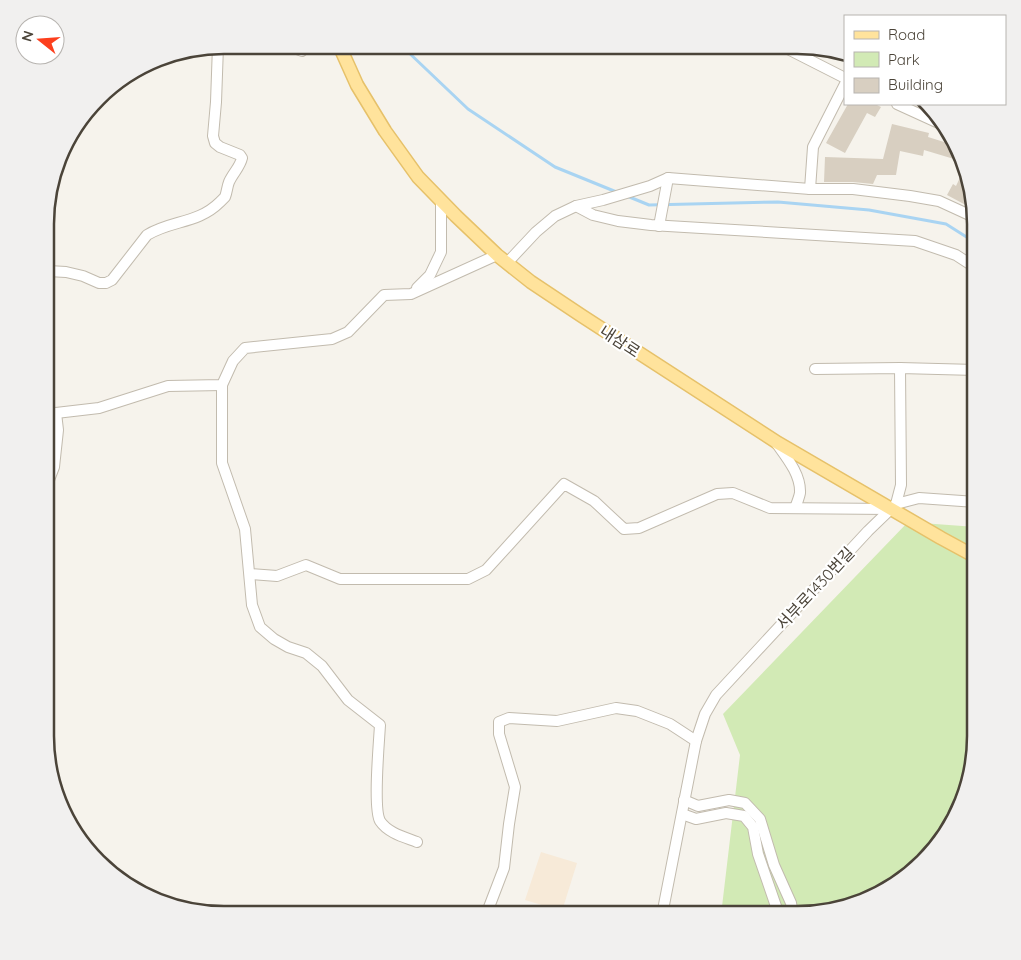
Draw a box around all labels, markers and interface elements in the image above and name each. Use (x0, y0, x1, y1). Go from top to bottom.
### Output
north arrow (15, 15, 65, 65)
legend (844, 15, 1006, 105)
text: Road (888, 25, 925, 44)
text: N (17, 29, 38, 44)
text: Park (888, 50, 920, 69)
text: Building (888, 75, 943, 94)
street label: 내삼로 (596, 321, 644, 362)
street label: 서부로1430번길 (772, 543, 858, 633)

